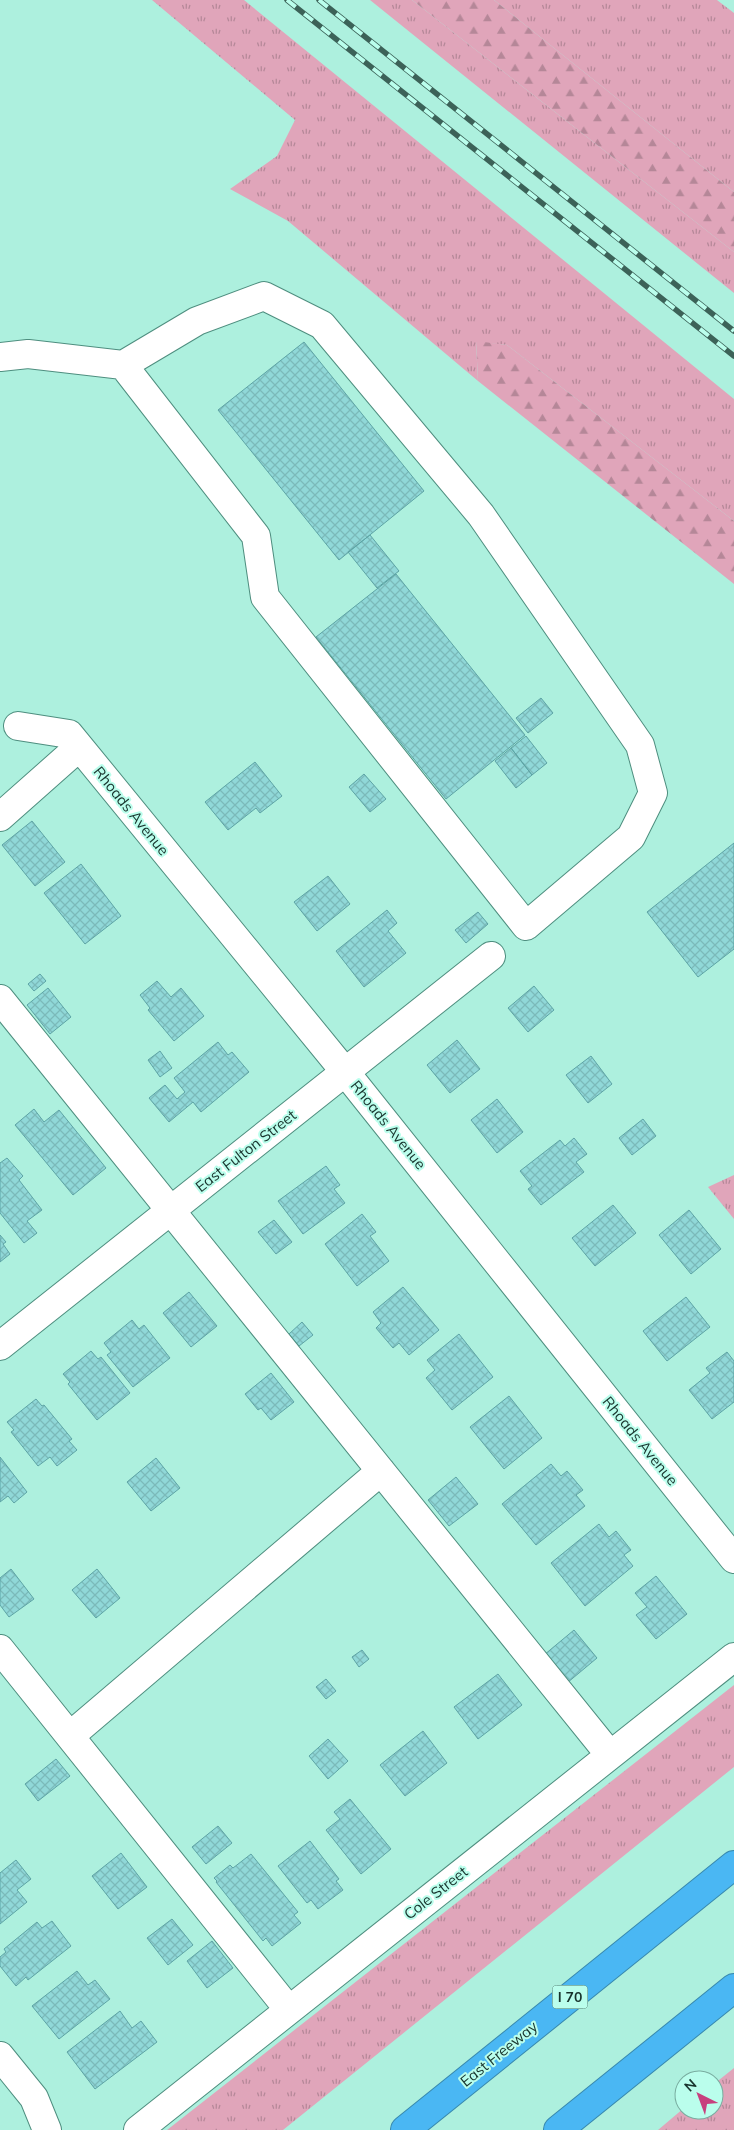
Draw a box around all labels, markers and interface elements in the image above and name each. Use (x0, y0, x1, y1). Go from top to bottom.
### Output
street label: Rhoads Avenue (90, 762, 173, 859)
street label: Rhoads Avenue (347, 1076, 430, 1173)
street label: East Fulton Street (192, 1105, 300, 1196)
street label: Rhoads Avenue (599, 1392, 682, 1489)
street label: Cole Street (400, 1862, 471, 1923)
road number: I 70 (552, 1985, 588, 2008)
street label: East Freeway (456, 2017, 541, 2091)
north arrow (674, 2070, 724, 2120)
text: N (680, 2075, 700, 2096)

